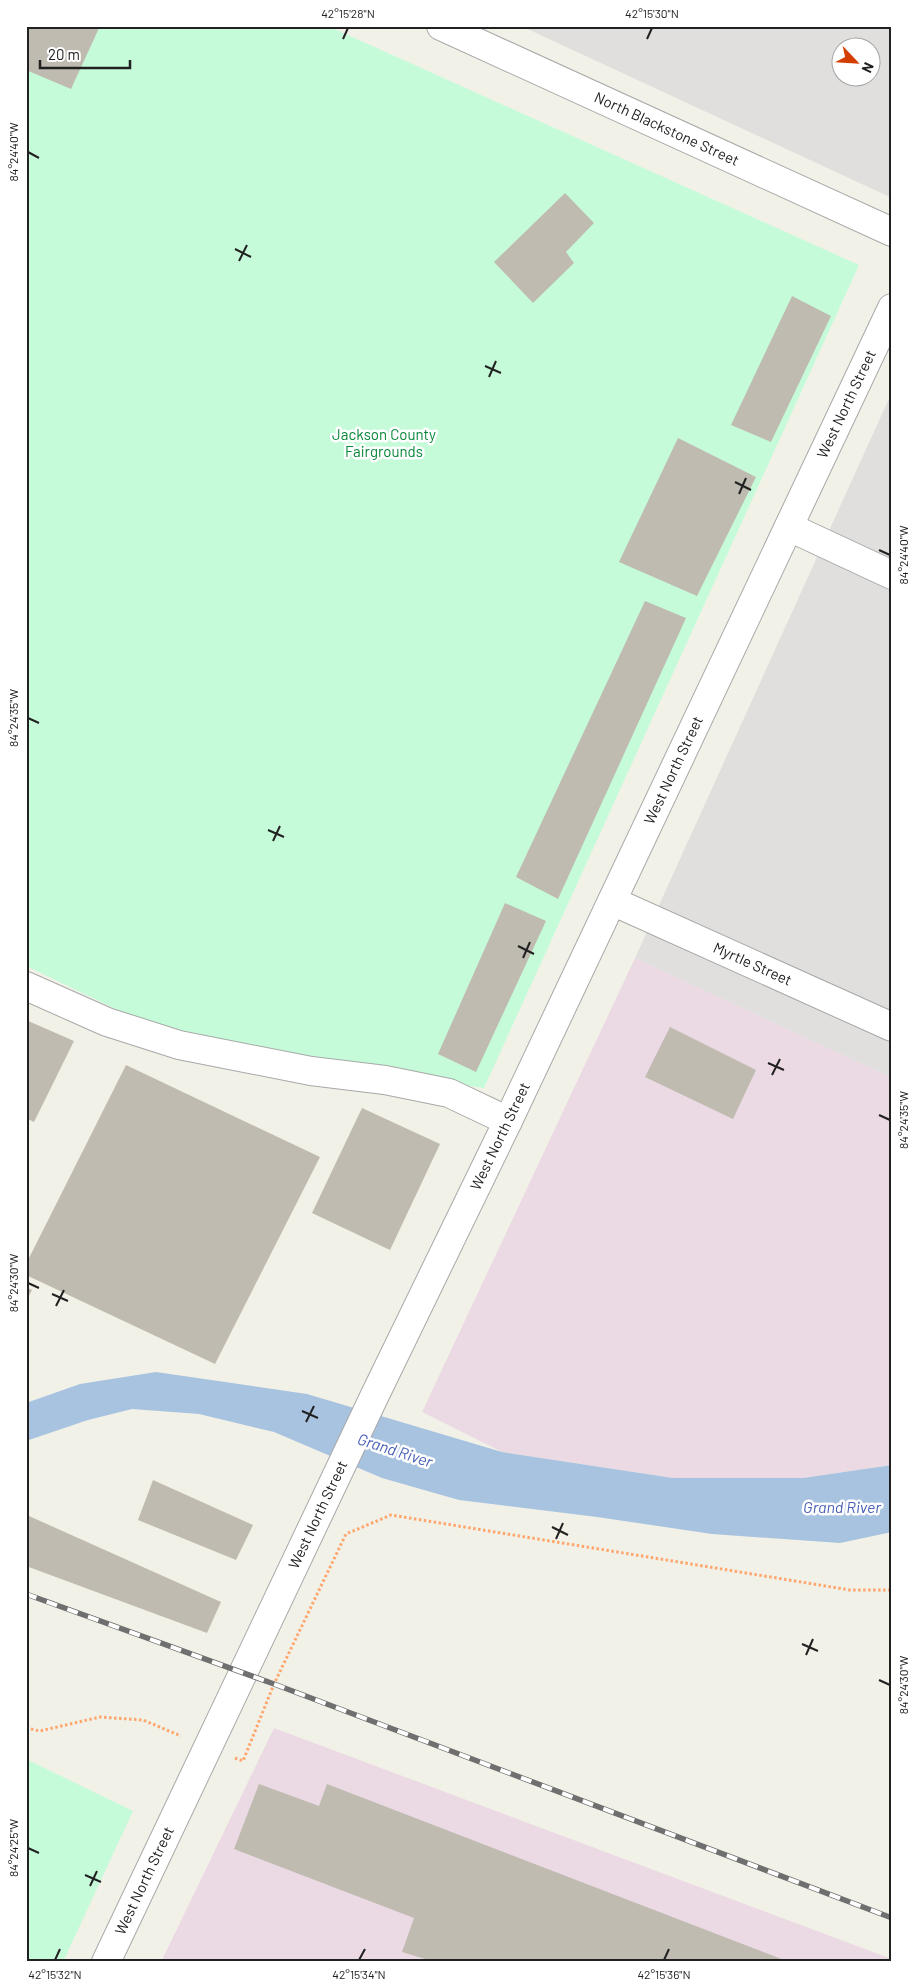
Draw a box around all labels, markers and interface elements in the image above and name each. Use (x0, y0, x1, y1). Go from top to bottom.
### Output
text: 42°15'28"N (321, 6, 375, 20)
text: 42°15'30"N (625, 6, 679, 20)
scale bar (40, 38, 130, 70)
north arrow (830, 38, 880, 88)
text: 20 m (48, 45, 80, 63)
text: N (859, 60, 878, 76)
street label: North Blackstone Street (592, 87, 742, 169)
text: 84°24'40"W (6, 122, 20, 181)
street label: West North Street (812, 347, 879, 461)
park label: Jackson County Fairgrounds (332, 425, 436, 460)
text: 84°24'40"W (896, 525, 910, 584)
text: 84°24'35"W (6, 689, 20, 747)
street label: West North Street (639, 713, 706, 827)
street label: Myrtle Street (711, 938, 795, 989)
street label: West North Street (466, 1079, 533, 1193)
text: 84°24'35"W (896, 1091, 910, 1149)
text: 84°24'30"W (6, 1253, 20, 1312)
water label: Grand River (355, 1428, 436, 1471)
street label: West North Street (284, 1457, 351, 1571)
water label: Grand River (803, 1497, 882, 1516)
text: 84°24'30"W (896, 1655, 910, 1714)
text: 84°24'25"W (6, 1818, 20, 1877)
street label: West North Street (110, 1823, 177, 1937)
text: 42°15'32"N (28, 1967, 82, 1981)
text: 42°15'34"N (332, 1967, 386, 1981)
text: 42°15'36"N (637, 1967, 691, 1981)

